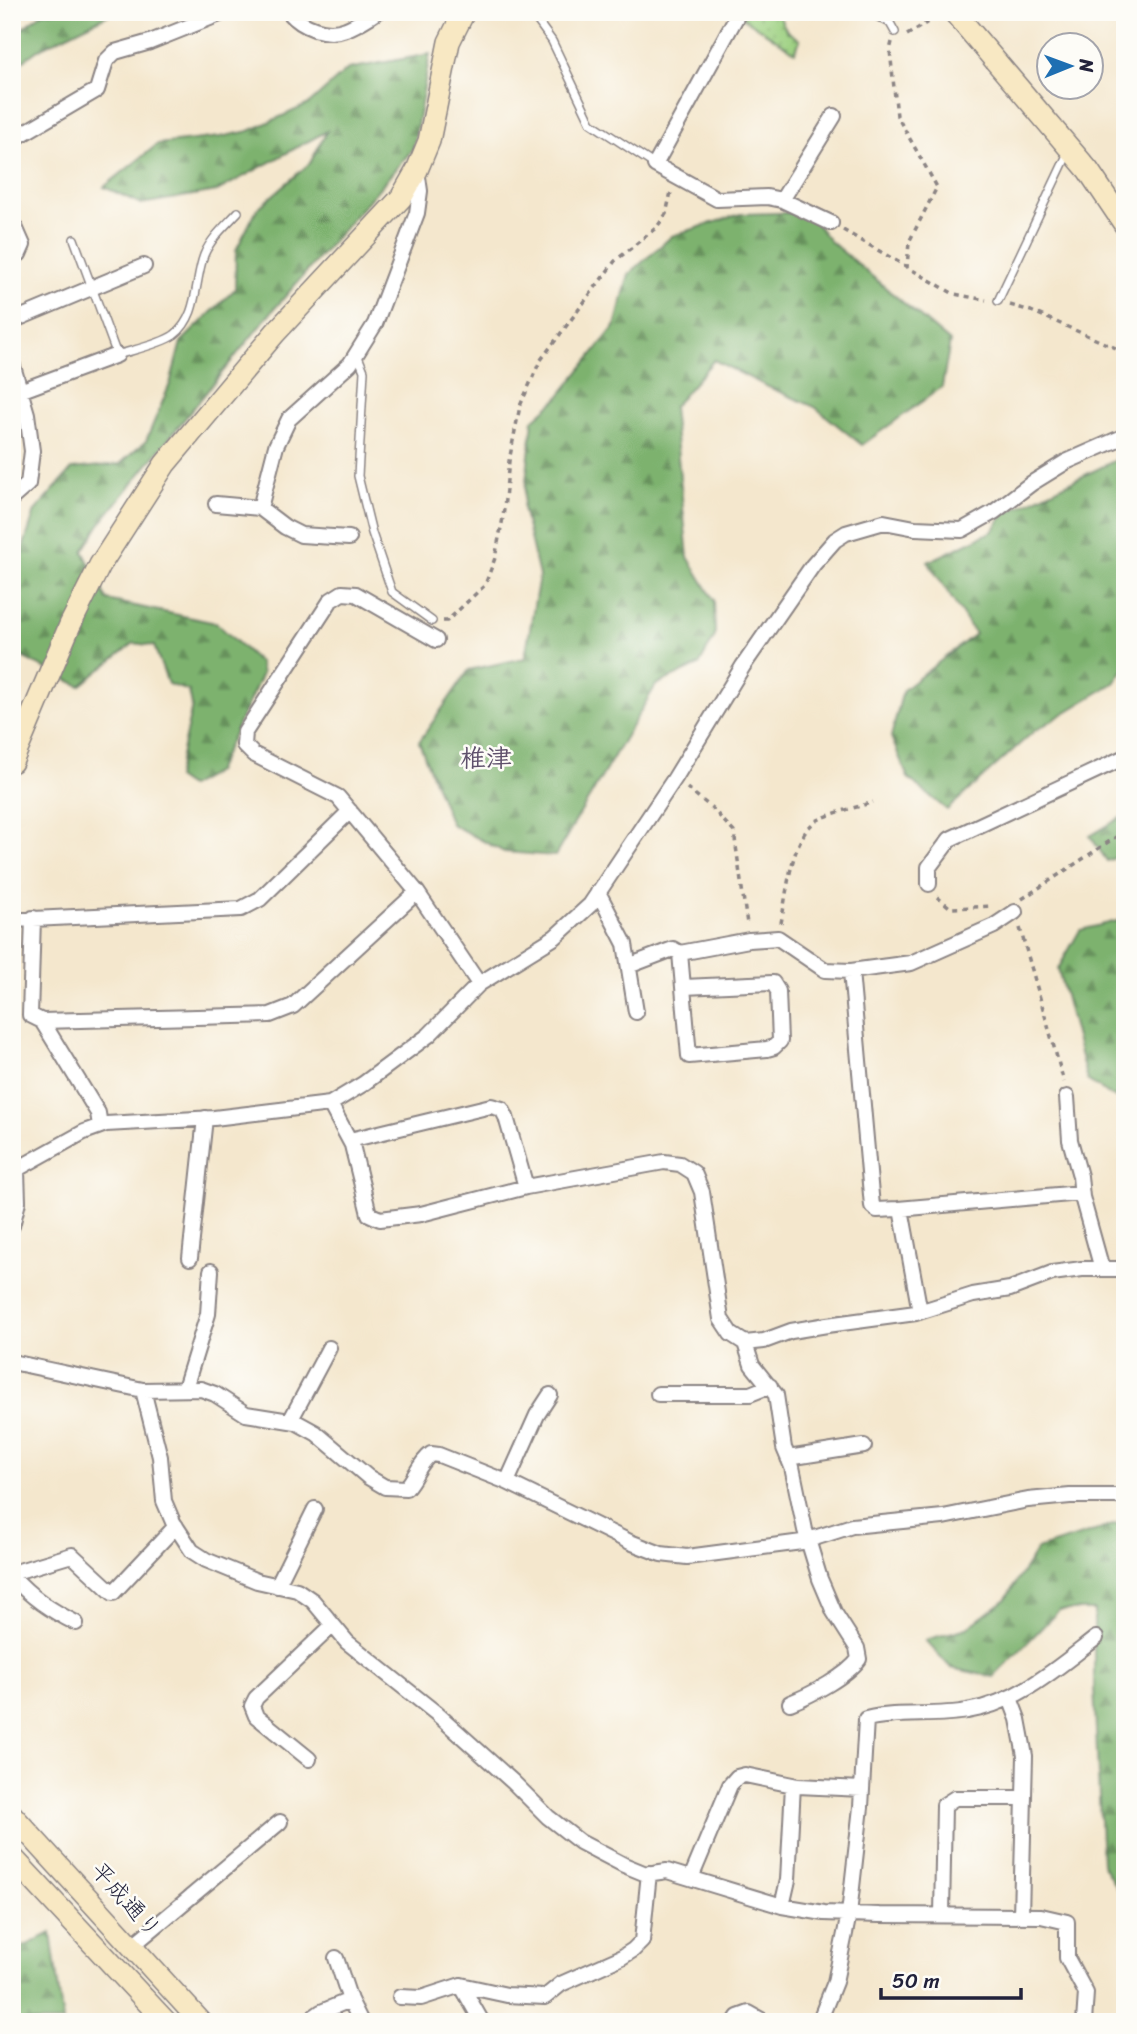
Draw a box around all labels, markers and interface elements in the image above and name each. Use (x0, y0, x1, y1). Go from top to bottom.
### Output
north arrow (1036, 32, 1106, 102)
text: N (1070, 58, 1103, 73)
district label: 椎津 (460, 735, 512, 781)
street label: 平成通り (80, 1852, 172, 1948)
scale bar (881, 1957, 1021, 2001)
text: 50 m (892, 1962, 940, 2000)

